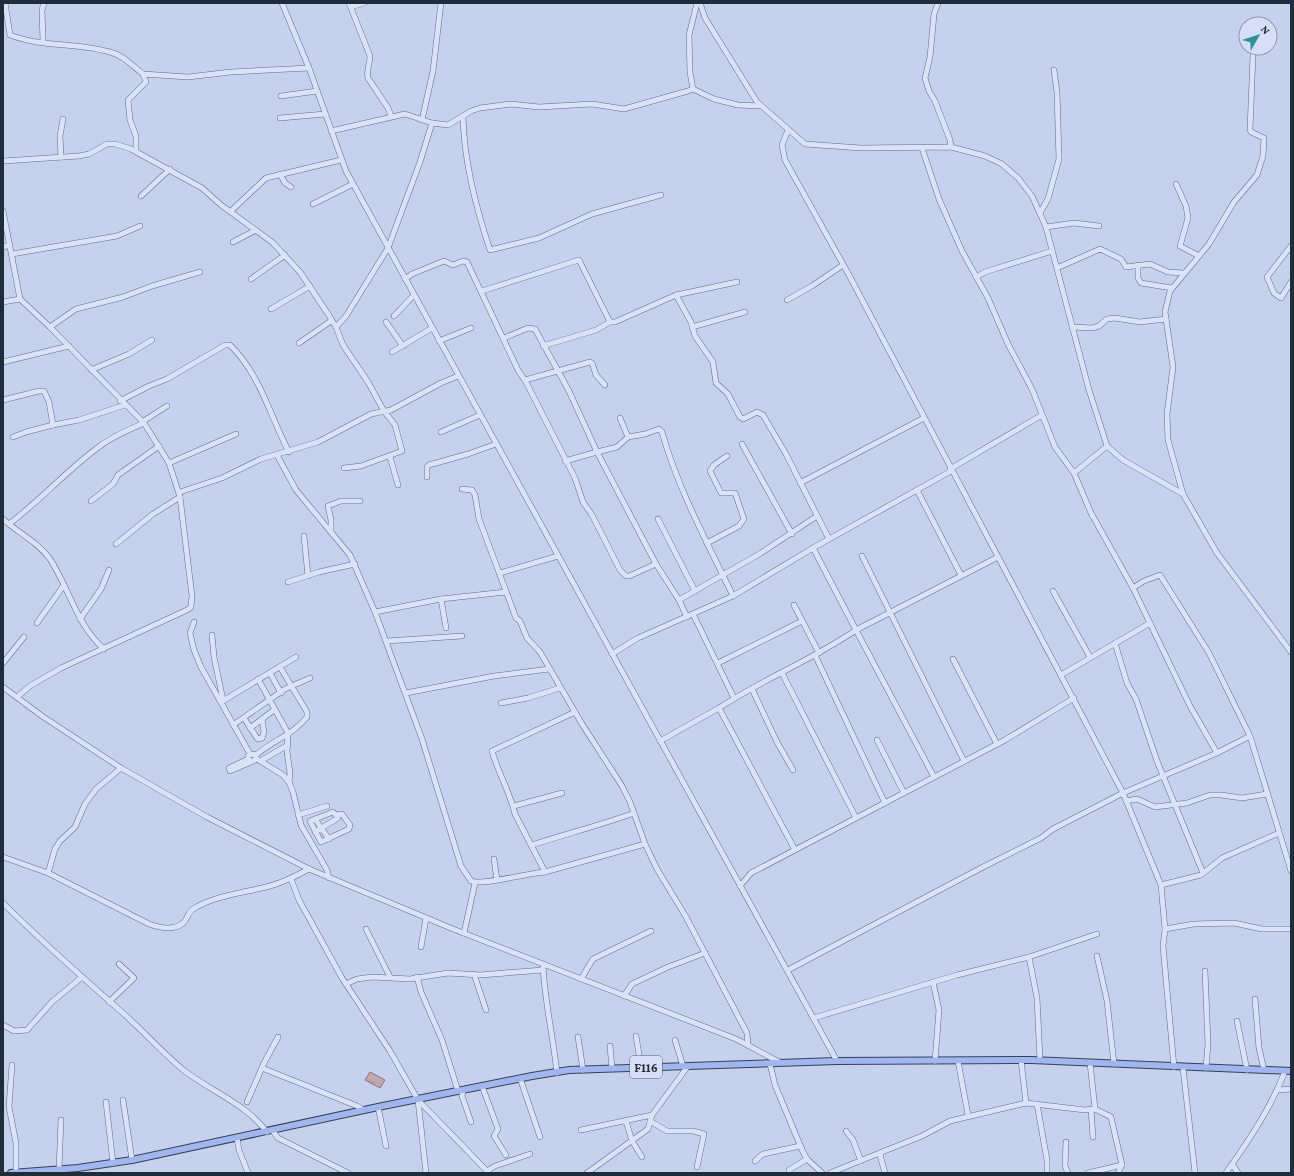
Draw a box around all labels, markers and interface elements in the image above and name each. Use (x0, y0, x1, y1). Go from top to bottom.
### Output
north arrow (1238, 16, 1278, 56)
text: N (1259, 23, 1273, 37)
road number: F116 (630, 1056, 662, 1078)

